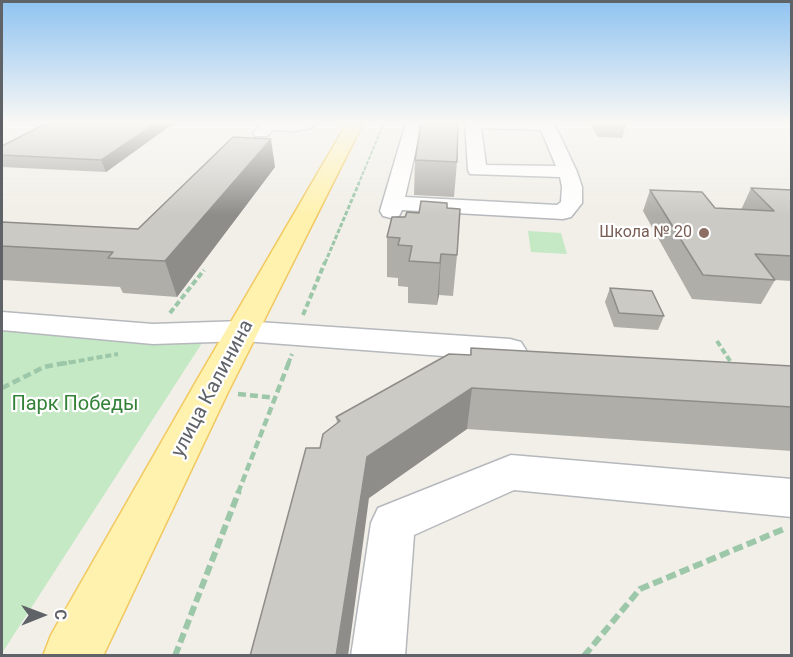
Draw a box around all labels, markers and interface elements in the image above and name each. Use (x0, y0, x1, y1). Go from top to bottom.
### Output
place label: Школа № 20 (599, 223, 692, 243)
marker: Школа № 20 (697, 226, 711, 240)
street label: улица Калинина (167, 316, 259, 462)
park label: Парк Победы (11, 393, 139, 417)
north arrow (12, 585, 72, 645)
text: С (51, 609, 70, 620)

